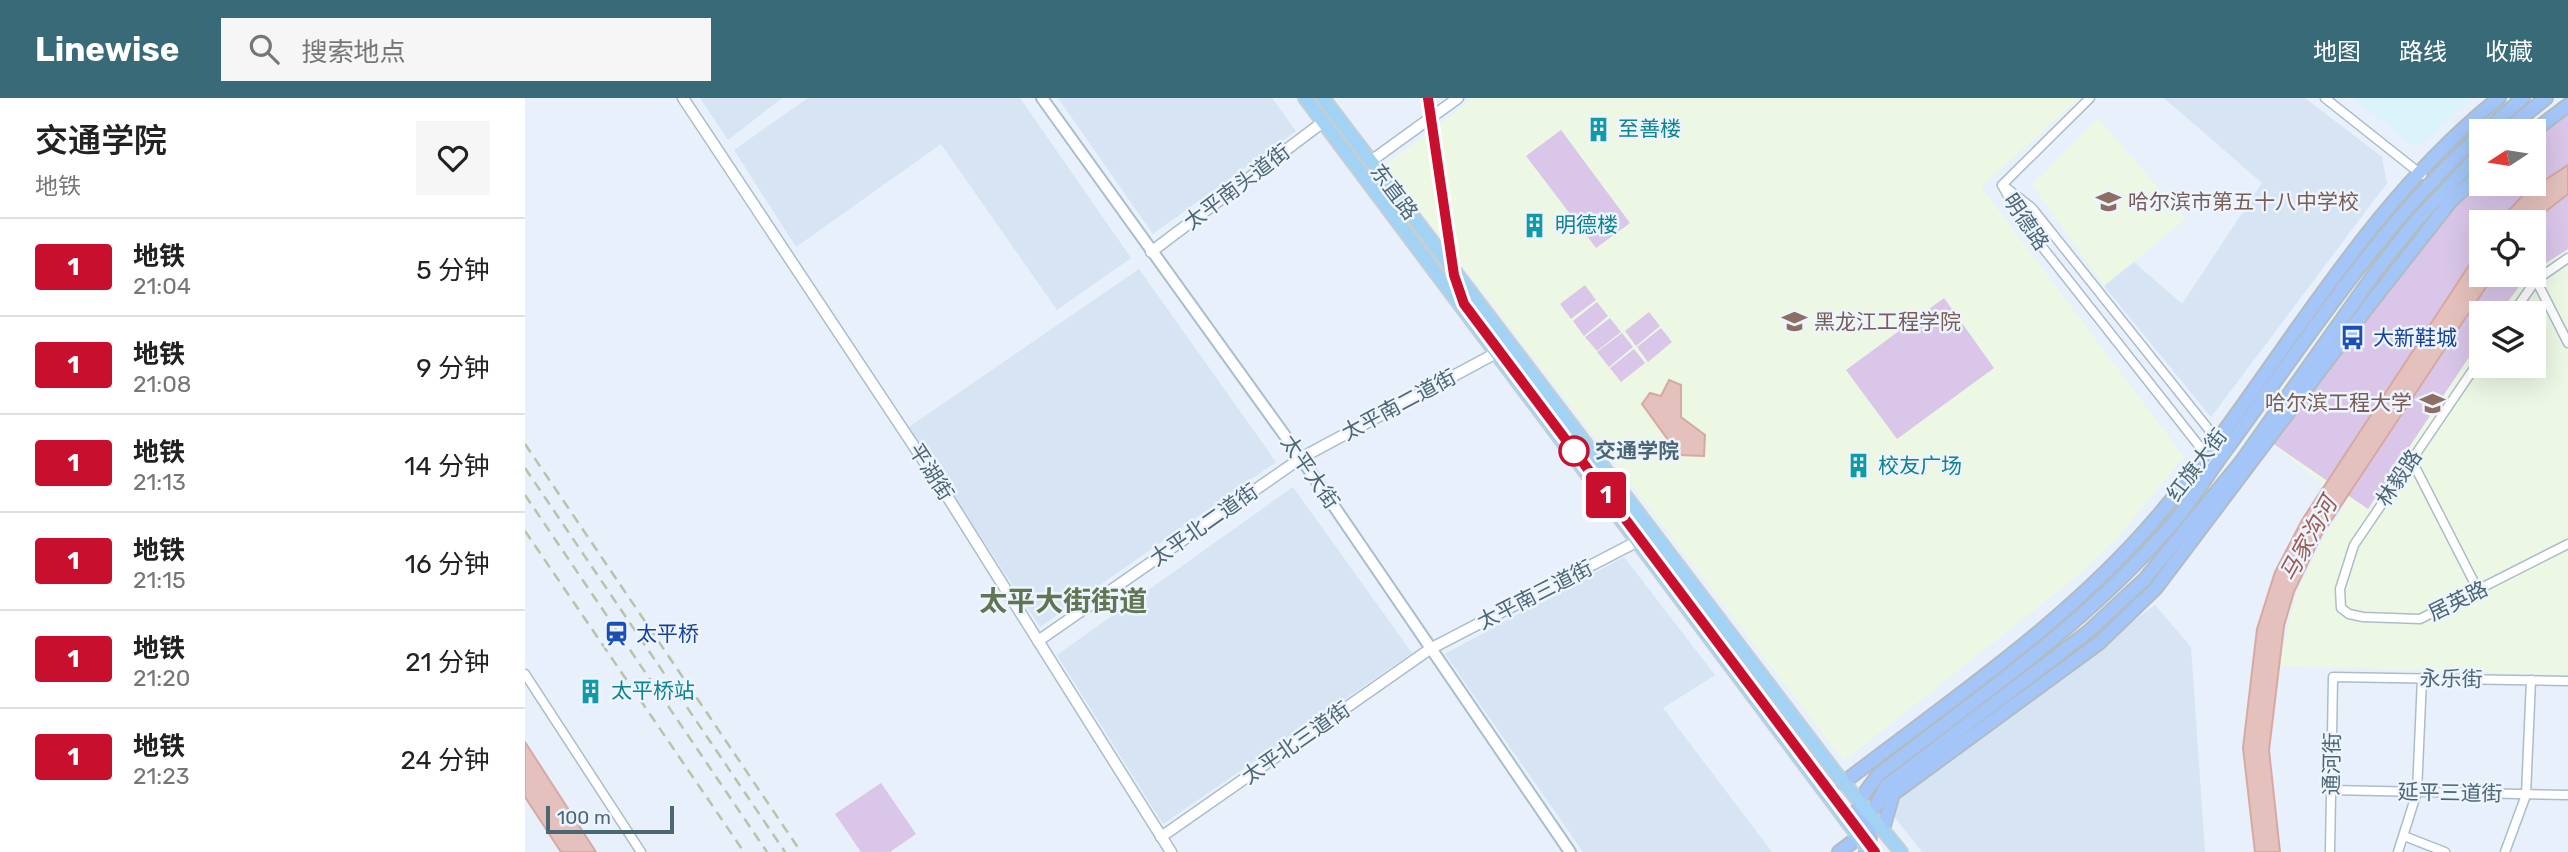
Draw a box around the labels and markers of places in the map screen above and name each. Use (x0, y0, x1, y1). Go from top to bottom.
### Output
building icon: 至善楼 (1584, 115, 1612, 143)
place label: 至善楼 (1618, 116, 1681, 141)
school or university icon: 哈尔滨市第五十八中学校 (2094, 188, 2122, 216)
place label: 哈尔滨市第五十八中学校 (2128, 189, 2359, 214)
building icon: 明德楼 (1521, 211, 1549, 239)
place label: 明德楼 (1555, 212, 1618, 237)
school or university icon: 黑龙江工程学院 (1780, 308, 1808, 336)
place label: 黑龙江工程学院 (1814, 309, 1961, 334)
bus stop icon: 大新鞋城 (2339, 324, 2367, 352)
place label: 大新鞋城 (2373, 325, 2457, 350)
school or university icon: 哈尔滨工程大学 (2418, 389, 2446, 417)
place label: 哈尔滨工程大学 (2265, 390, 2412, 415)
marker: 交通学院 (1559, 436, 1589, 466)
place label: 交通学院 (1595, 438, 1679, 463)
building icon: 校友广场 (1844, 452, 1872, 480)
place label: 校友广场 (1878, 453, 1962, 478)
station icon: 太平桥 (602, 620, 630, 648)
place label: 太平桥 (636, 621, 699, 646)
building icon: 太平桥站 (577, 677, 605, 705)
place label: 太平桥站 (611, 678, 695, 703)

